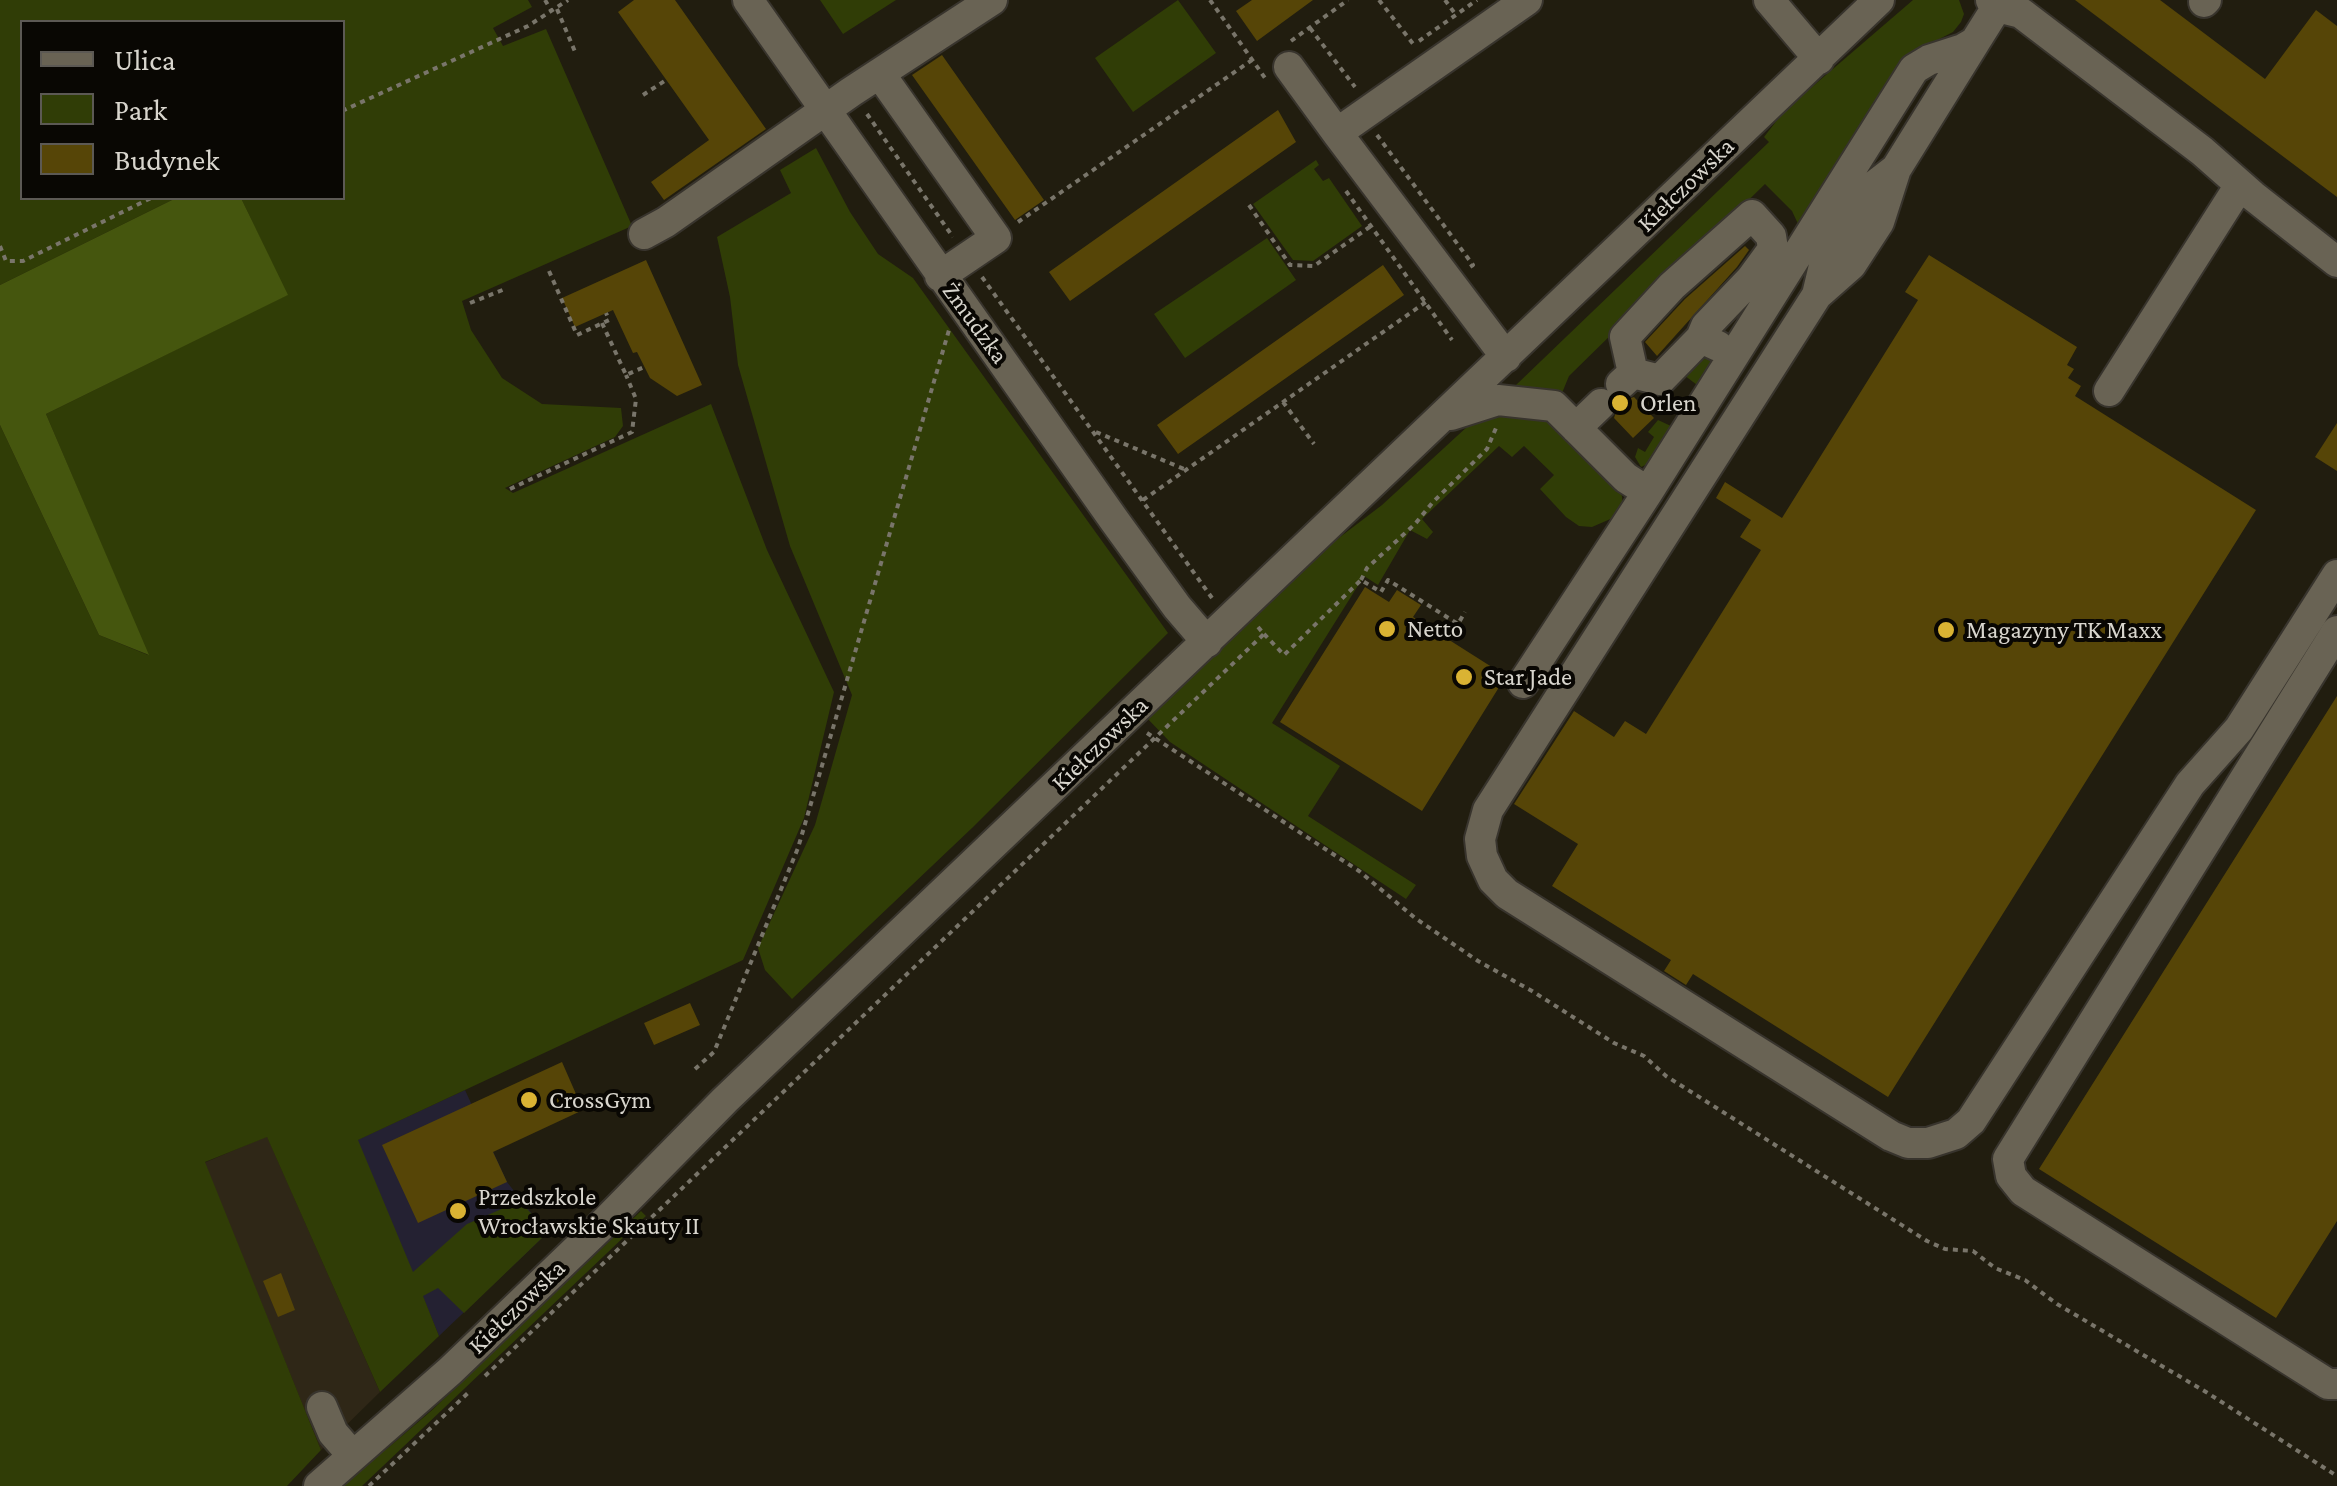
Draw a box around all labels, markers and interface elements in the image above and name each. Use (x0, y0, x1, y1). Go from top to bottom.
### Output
legend (20, 20, 345, 200)
text: Ulica (114, 43, 176, 76)
text: Park (114, 93, 167, 126)
street label: Kiełczowska (1631, 131, 1741, 239)
text: Budynek (114, 143, 220, 176)
street label: Żmudzka (935, 276, 1015, 370)
place label: Orlen (1640, 388, 1696, 418)
marker: Orlen (1609, 392, 1631, 414)
place label: Netto (1407, 614, 1463, 644)
place label: Magazyny TK Maxx (1966, 615, 2162, 645)
marker: Netto (1376, 618, 1398, 640)
marker: Magazyny TK Maxx (1935, 619, 1957, 641)
place label: Star Jade (1484, 662, 1572, 692)
marker: Star Jade (1453, 666, 1475, 688)
street label: Kiełczowska (1045, 690, 1155, 798)
place label: CrossGym (549, 1085, 651, 1115)
marker: CrossGym (518, 1089, 540, 1111)
place label: Przedszkole Wrocławskie Skauty II (478, 1182, 700, 1241)
marker: Przedszkole Wrocławskie Skauty II (447, 1200, 469, 1222)
street label: Kiełczowska (462, 1253, 572, 1361)

